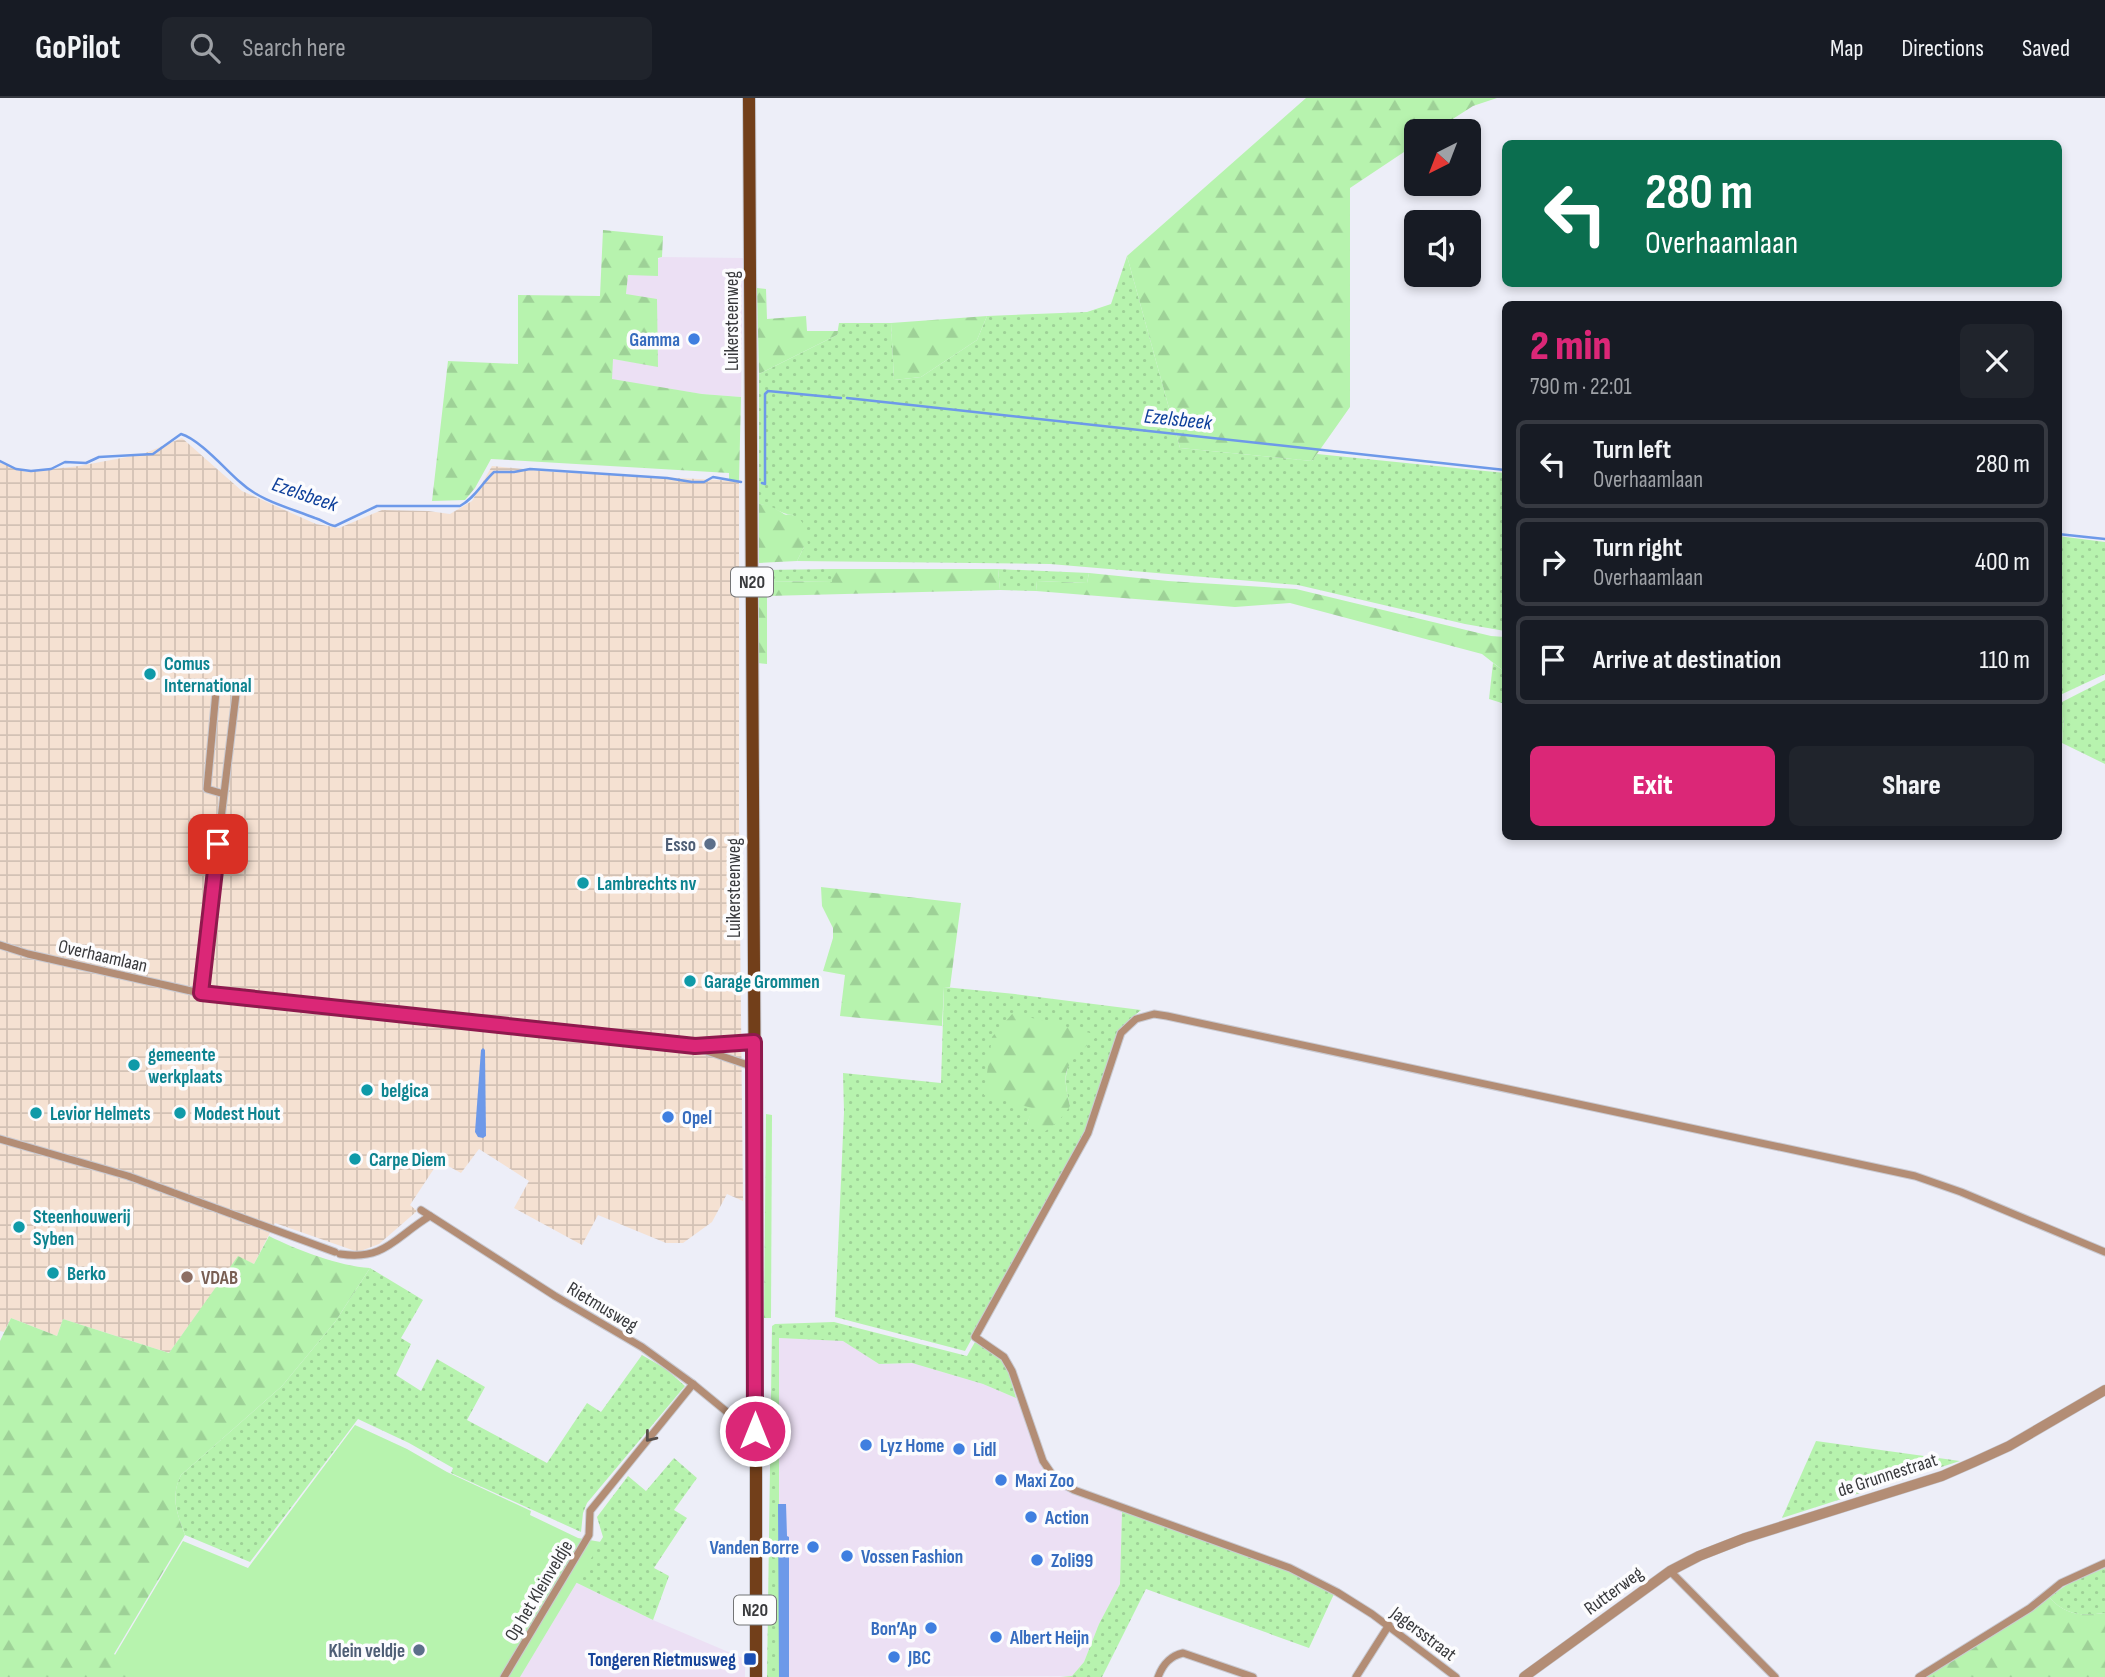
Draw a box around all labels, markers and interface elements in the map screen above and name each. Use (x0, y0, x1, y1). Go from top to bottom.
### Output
search box (162, 17, 652, 80)
text: GoPilot (35, 28, 120, 68)
icon: search (186, 29, 224, 67)
text: Search here (242, 33, 346, 64)
text: Map (1830, 34, 1863, 63)
text: Directions (1901, 34, 1984, 63)
text: Saved (2022, 34, 2070, 63)
north arrow (1404, 119, 1480, 196)
map controls (1404, 119, 1481, 287)
text: 280 m (1645, 164, 1753, 223)
icon: left (1530, 168, 1621, 259)
button: sound (1404, 210, 1481, 287)
text: Overhaamlaan (1645, 224, 1798, 263)
street label: Luikersteenweg (721, 271, 744, 371)
text: 2 min (1530, 321, 1611, 372)
button: close (1960, 324, 2034, 398)
place label: Gamma (629, 329, 680, 352)
marker: Gamma (686, 331, 702, 347)
text: 790 m · 22:01 (1530, 373, 1632, 401)
water label: Ezelsbeek (1143, 404, 1214, 436)
text: Turn left (1593, 435, 1671, 466)
icon: left (1534, 445, 1572, 483)
text: 280 m (1975, 449, 2030, 480)
text: Overhaamlaan (1593, 466, 1703, 494)
water label: Ezelsbeek (269, 472, 342, 518)
text: Turn right (1593, 533, 1682, 564)
icon: right (1534, 543, 1572, 581)
text: 400 m (1975, 547, 2030, 578)
text: Overhaamlaan (1593, 564, 1703, 592)
road number: N20 (731, 568, 773, 596)
icon: arrive (1534, 641, 1572, 679)
text: Arrive at destination (1593, 645, 1781, 676)
text: 110 m (1979, 645, 2030, 676)
place label: Comus International (164, 653, 252, 698)
marker: Comus International (142, 666, 158, 682)
button: Exit (1530, 746, 1775, 826)
button: Share (1789, 746, 2034, 826)
pin (188, 814, 248, 874)
icon: arrive (199, 825, 237, 863)
place label: Esso (665, 834, 696, 857)
marker: Esso (702, 836, 718, 852)
street label: Luikersteenweg (723, 838, 746, 938)
place label: Lambrechts nv (597, 873, 696, 896)
marker: Lambrechts nv (575, 875, 591, 891)
street label: Overhaamlaan (56, 935, 150, 978)
place label: Garage Grommen (704, 971, 820, 994)
marker: Garage Grommen (682, 973, 698, 989)
place label: gemeente werkplaats (148, 1044, 223, 1089)
marker: gemeente werkplaats (126, 1057, 142, 1073)
place label: belgica (381, 1080, 429, 1103)
marker: belgica (359, 1082, 375, 1098)
place label: Levior Helmets (50, 1103, 151, 1126)
place label: Modest Hout (194, 1103, 280, 1126)
marker: Levior Helmets (28, 1105, 44, 1121)
marker: Modest Hout (172, 1105, 188, 1121)
place label: Opel (682, 1107, 712, 1130)
marker: Opel (660, 1109, 676, 1125)
place label: Carpe Diem (369, 1149, 446, 1172)
marker: Carpe Diem (347, 1151, 363, 1167)
place label: Steenhouwerij Syben (33, 1206, 131, 1251)
marker: Steenhouwerij Syben (11, 1219, 27, 1235)
place label: Berko (67, 1263, 106, 1286)
marker: Berko (45, 1265, 61, 1281)
place label: VDAB (201, 1267, 238, 1290)
marker: VDAB (179, 1269, 195, 1285)
street label: Rietmusweg (563, 1277, 642, 1338)
position arrow (718, 1394, 792, 1468)
one-way arrow (646, 1429, 658, 1442)
place label: Lyz Home (880, 1435, 944, 1458)
marker: Lyz Home (858, 1437, 874, 1453)
place label: Lidl (973, 1439, 996, 1462)
marker: Lidl (951, 1441, 967, 1457)
street label: de Grunnestraat (1835, 1448, 1940, 1502)
place label: Maxi Zoo (1015, 1470, 1074, 1493)
marker: Maxi Zoo (993, 1472, 1009, 1488)
place label: Action (1044, 1507, 1089, 1530)
marker: Action (1023, 1509, 1039, 1525)
street label: Op het Kleinveldje (500, 1536, 578, 1645)
place label: Vanden Borre (709, 1537, 799, 1560)
marker: Vanden Borre (805, 1539, 821, 1555)
place label: Vossen Fashion (861, 1546, 963, 1569)
marker: Vossen Fashion (839, 1548, 855, 1564)
place label: Zoli99 (1051, 1550, 1093, 1573)
marker: Zoli99 (1029, 1552, 1045, 1568)
street label: Rutterweg (1580, 1562, 1648, 1620)
road number: N20 (734, 1596, 776, 1624)
street label: Jagersstraat (1385, 1601, 1461, 1666)
place label: Bon’Ap (871, 1618, 917, 1641)
marker: Bon’Ap (923, 1620, 939, 1636)
place label: Albert Heijn (1009, 1627, 1089, 1650)
marker: Albert Heijn (988, 1629, 1004, 1645)
place label: Klein veldje (328, 1640, 405, 1663)
marker: Klein veldje (411, 1642, 427, 1658)
place label: JBC (907, 1647, 931, 1670)
place label: Tongeren Rietmusweg (588, 1649, 736, 1672)
marker: JBC (886, 1649, 902, 1665)
marker: Tongeren Rietmusweg (742, 1651, 758, 1667)

